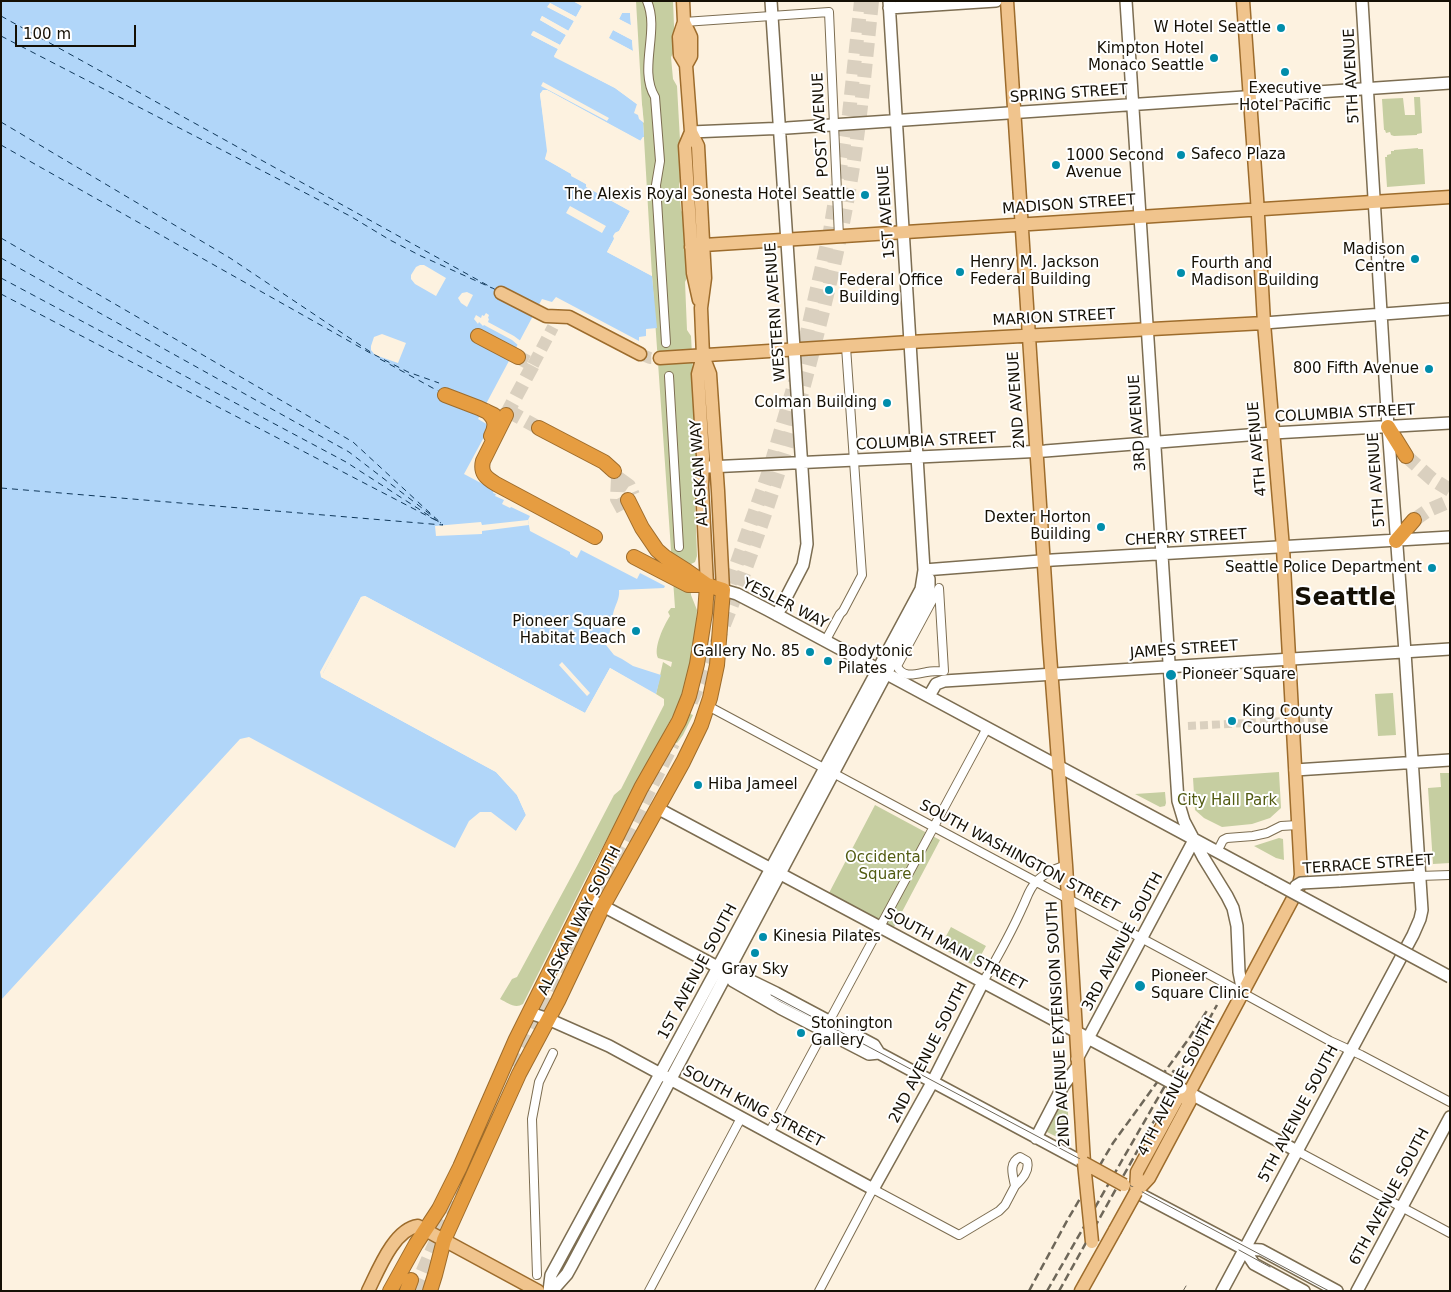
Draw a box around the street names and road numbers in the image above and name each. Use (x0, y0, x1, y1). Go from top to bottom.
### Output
street label: 5TH AVENUE (1341, 28, 1363, 124)
street label: POST AVENUE (809, 72, 833, 178)
street label: SPRING STREET (1009, 81, 1129, 107)
street label: 1ST AVENUE (875, 165, 899, 259)
street label: MADISON STREET (1002, 191, 1136, 219)
street label: WESTERN AVENUE (762, 242, 790, 382)
street label: MARION STREET (992, 306, 1116, 330)
street label: 2ND AVENUE (1005, 351, 1029, 449)
street label: 3RD AVENUE (1126, 374, 1150, 472)
street label: 4TH AVENUE (1245, 401, 1271, 497)
street label: COLUMBIA STREET (1274, 401, 1416, 427)
street label: ALASKAN WAY (687, 419, 713, 527)
street label: COLUMBIA STREET (855, 429, 997, 455)
street label: 5TH AVENUE (1365, 432, 1389, 528)
street label: CHERRY STREET (1124, 526, 1248, 550)
street label: YESLER WAY (739, 575, 831, 633)
street label: JAMES STREET (1129, 637, 1239, 663)
street label: SOUTH WASHINGTON STREET (916, 797, 1122, 917)
street label: ALASKAN WAY SOUTH (535, 844, 625, 998)
street label: TERRACE STREET (1302, 851, 1434, 879)
street label: 3RD AVENUE SOUTH (1079, 870, 1167, 1014)
street label: 2ND AVENUE EXTENSION SOUTH (1044, 900, 1074, 1148)
street label: 1ST AVENUE SOUTH (655, 901, 741, 1043)
street label: SOUTH MAIN STREET (881, 905, 1029, 995)
street label: 2ND AVENUE SOUTH (886, 980, 972, 1126)
street label: 4TH AVENUE SOUTH (1134, 1015, 1220, 1159)
street label: 5TH AVENUE SOUTH (1255, 1042, 1343, 1186)
street label: SOUTH KING STREET (680, 1062, 826, 1152)
street label: 6TH AVENUE SOUTH (1346, 1125, 1434, 1269)

